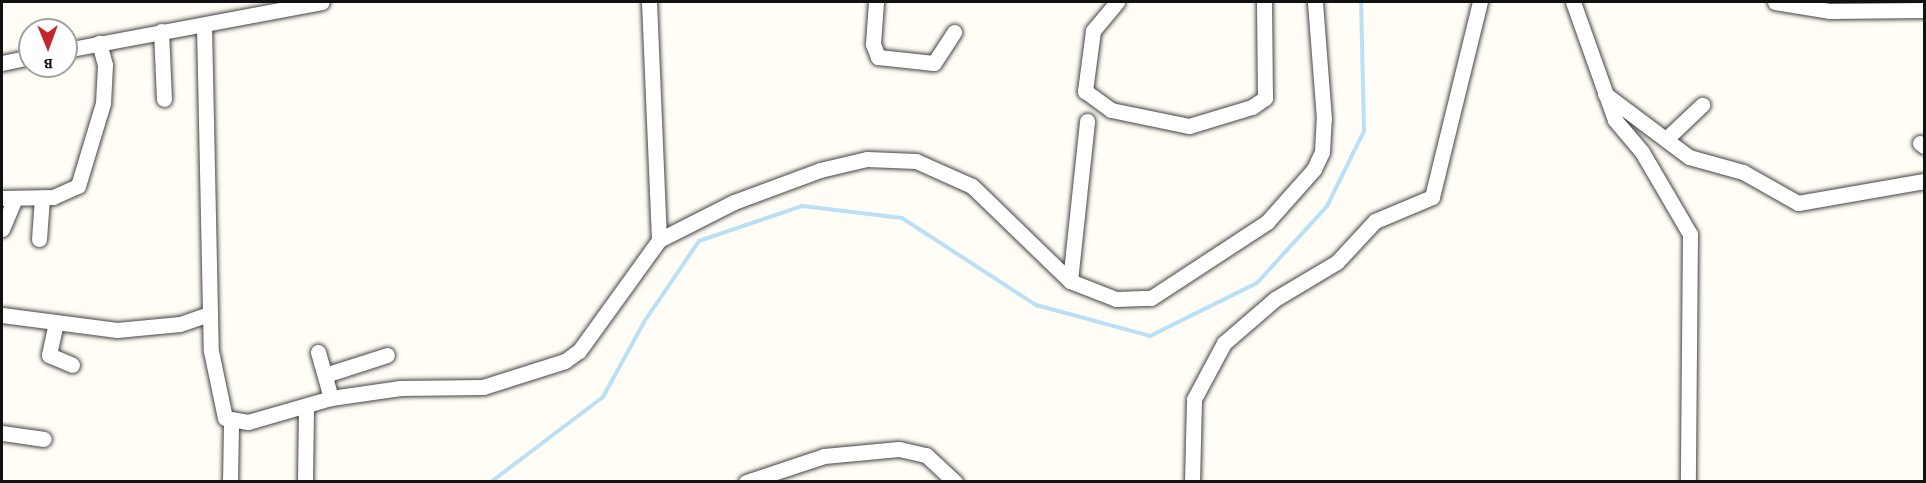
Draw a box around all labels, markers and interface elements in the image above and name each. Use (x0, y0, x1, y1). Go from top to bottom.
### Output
north arrow (18, 18, 78, 78)
text: B (43, 56, 53, 73)

